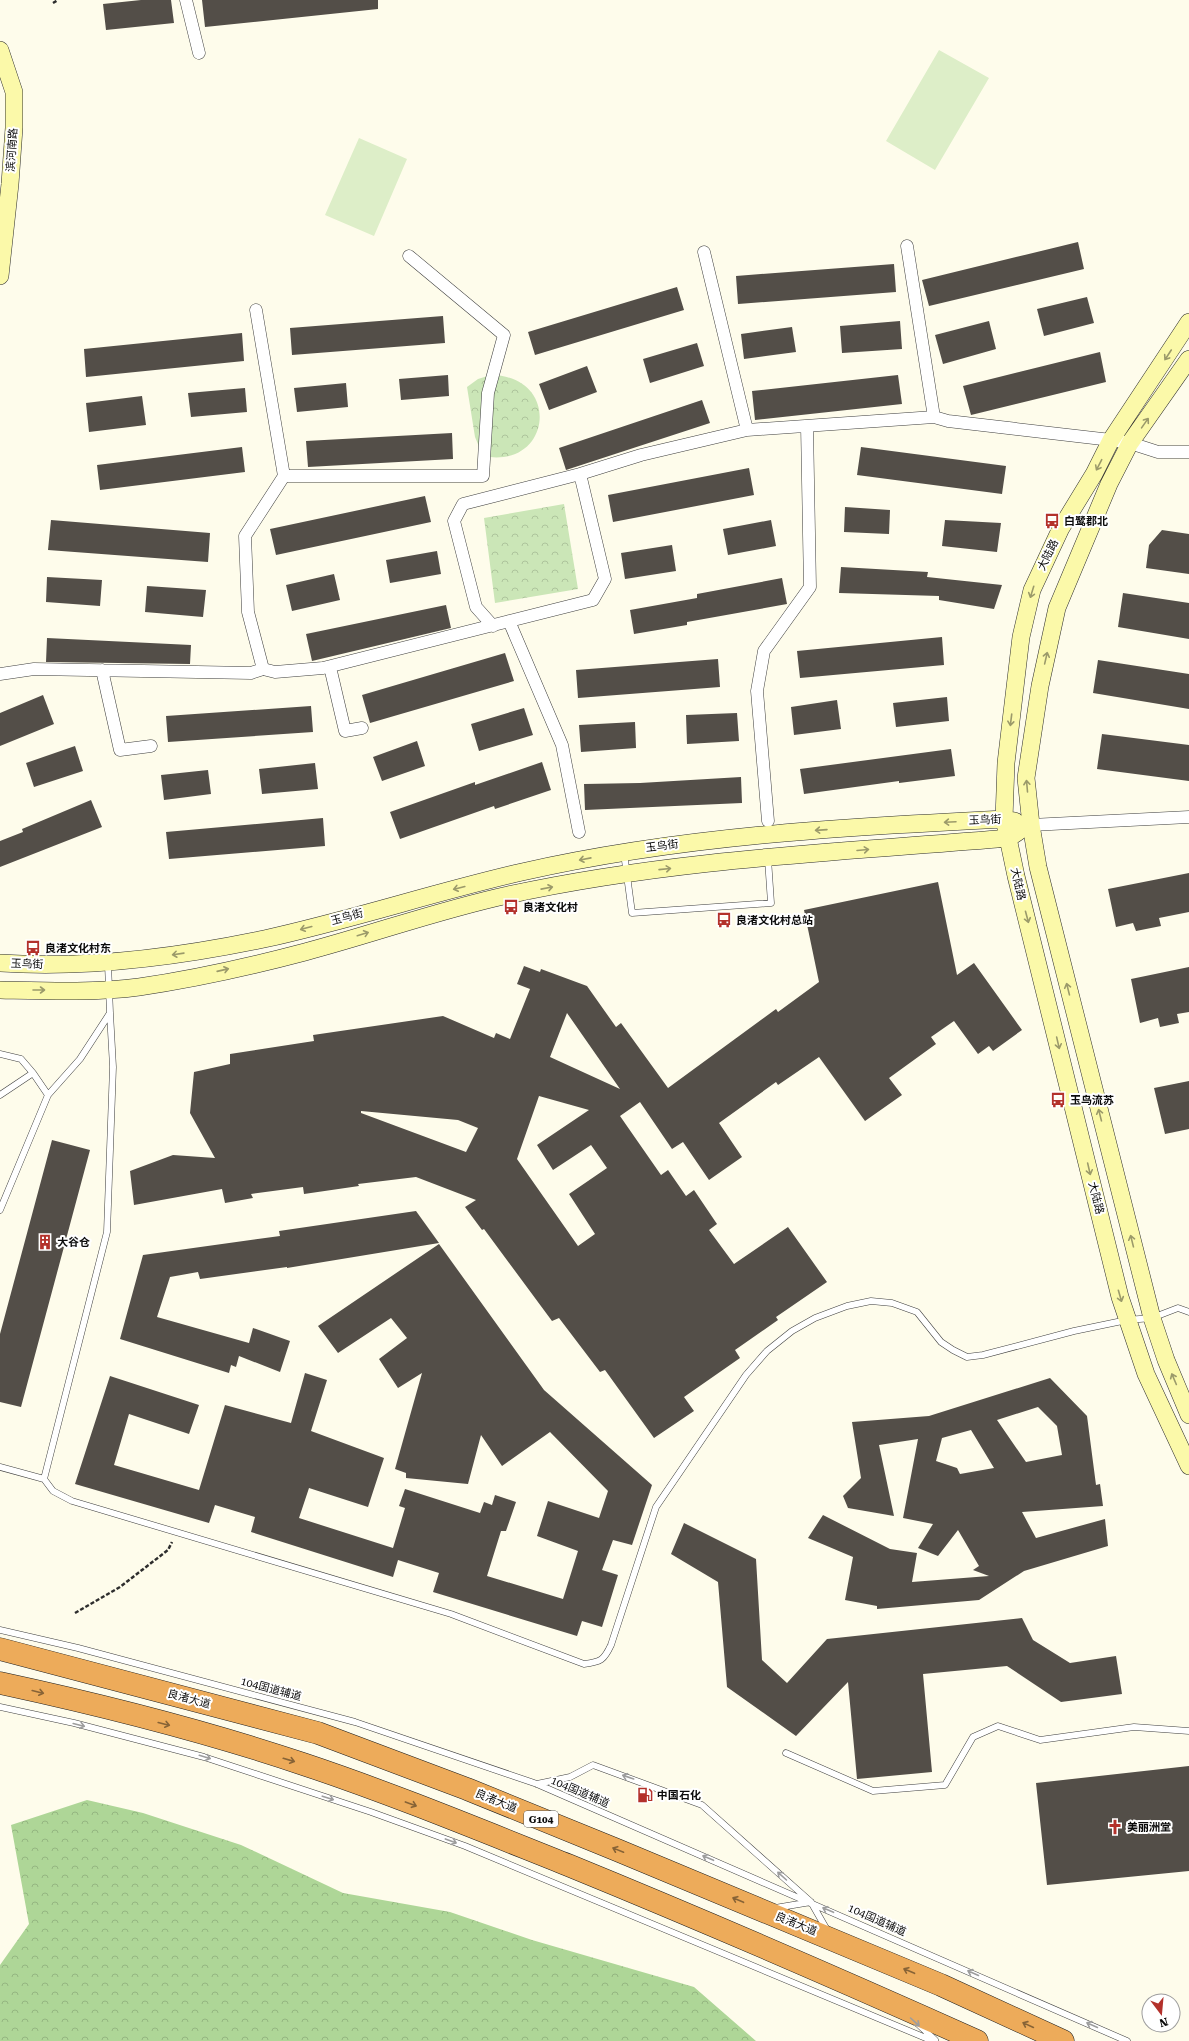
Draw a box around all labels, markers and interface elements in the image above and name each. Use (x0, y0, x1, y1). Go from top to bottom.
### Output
street label: 滨河南路 (4, 128, 20, 172)
one-way arrow (1163, 349, 1172, 360)
one-way arrow (1141, 418, 1149, 429)
one-way arrow (1094, 458, 1102, 470)
bus stop icon: 白鹭郡北 (1043, 512, 1061, 530)
place label: 白鹭郡北 (1064, 515, 1108, 528)
street label: 大陆路 (1035, 537, 1061, 573)
one-way arrow (1028, 585, 1035, 598)
one-way arrow (1043, 652, 1051, 665)
one-way arrow (1007, 713, 1015, 726)
one-way arrow (1023, 780, 1030, 793)
street label: 玉鸟街 (968, 813, 1002, 827)
one-way arrow (944, 818, 957, 825)
one-way arrow (815, 826, 828, 833)
street label: 玉鸟街 (645, 838, 679, 854)
one-way arrow (856, 846, 869, 853)
one-way arrow (579, 855, 592, 863)
one-way arrow (658, 865, 671, 872)
street label: 大陆路 (1008, 866, 1028, 902)
one-way arrow (540, 884, 553, 892)
one-way arrow (452, 885, 465, 892)
bus stop icon: 良渚文化村 (502, 898, 520, 916)
place label: 良渚文化村 (523, 901, 578, 914)
street label: 玉鸟街 (329, 906, 365, 928)
one-way arrow (1023, 910, 1031, 923)
bus stop icon: 良渚文化村总站 (715, 911, 733, 929)
place label: 良渚文化村总站 (736, 914, 813, 927)
one-way arrow (299, 924, 312, 932)
one-way arrow (356, 930, 369, 937)
bus stop icon: 良渚文化村东 (24, 939, 42, 957)
place label: 良渚文化村东 (45, 942, 111, 955)
one-way arrow (172, 950, 185, 958)
street label: 玉鸟街 (10, 957, 44, 971)
one-way arrow (216, 966, 229, 974)
one-way arrow (1064, 983, 1071, 996)
one-way arrow (32, 986, 45, 994)
one-way arrow (1055, 1036, 1063, 1049)
bus stop icon: 玉鸟流苏 (1049, 1091, 1067, 1109)
place label: 玉鸟流苏 (1070, 1094, 1114, 1107)
one-way arrow (1096, 1109, 1103, 1122)
one-way arrow (1085, 1163, 1093, 1176)
street label: 大陆路 (1086, 1180, 1106, 1216)
building icon: 大谷仓 (36, 1233, 54, 1251)
one-way arrow (1128, 1235, 1136, 1248)
place label: 大谷仓 (57, 1236, 90, 1249)
one-way arrow (1116, 1289, 1124, 1302)
one-way arrow (1170, 1373, 1177, 1385)
street label: 104国道辅道 (239, 1675, 303, 1703)
street label: 良渚大道 (166, 1687, 212, 1711)
one-way arrow (31, 1688, 44, 1696)
one-way arrow (157, 1720, 170, 1728)
one-way arrow (72, 1721, 85, 1729)
one-way arrow (198, 1754, 211, 1761)
one-way arrow (282, 1757, 295, 1764)
one-way arrow (622, 1773, 634, 1781)
street label: 104国道辅道 (549, 1774, 611, 1810)
fuel station icon: 中国石化 (636, 1786, 654, 1804)
street label: 良渚大道 (473, 1787, 519, 1815)
place label: 中国石化 (657, 1789, 701, 1802)
one-way arrow (322, 1795, 335, 1802)
one-way arrow (405, 1801, 418, 1808)
road number: G104 (524, 1811, 558, 1827)
church icon: 美丽洲堂 (1106, 1818, 1124, 1836)
place label: 美丽洲堂 (1127, 1821, 1171, 1834)
one-way arrow (445, 1837, 457, 1845)
one-way arrow (612, 1846, 624, 1853)
one-way arrow (703, 1854, 715, 1861)
one-way arrow (776, 1872, 787, 1881)
one-way arrow (732, 1896, 744, 1903)
street label: 104国道辅道 (846, 1901, 908, 1939)
one-way arrow (822, 1905, 834, 1913)
street label: 良渚大道 (773, 1910, 819, 1938)
one-way arrow (904, 1967, 916, 1975)
one-way arrow (967, 1969, 979, 1976)
north arrow (1141, 1993, 1181, 2033)
text: N (1157, 2015, 1169, 2030)
one-way arrow (910, 2018, 921, 2027)
one-way arrow (1022, 2021, 1034, 2028)
one-way arrow (1086, 2021, 1098, 2028)

